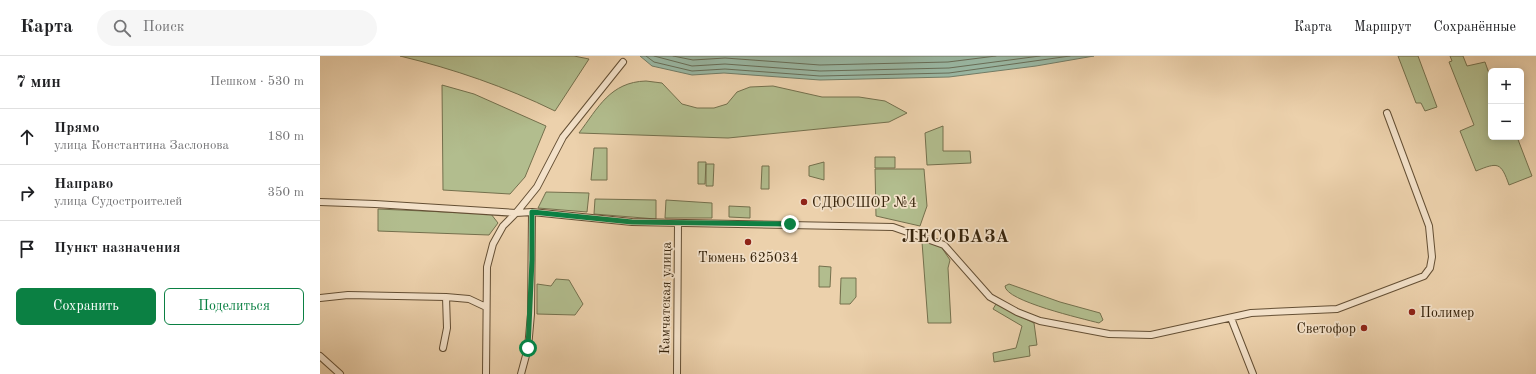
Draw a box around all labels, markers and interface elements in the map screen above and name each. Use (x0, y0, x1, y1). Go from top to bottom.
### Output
search box (97, 10, 377, 46)
icon: search (111, 17, 133, 39)
text: Карта (20, 18, 73, 37)
text: Поиск (143, 20, 184, 35)
text: Карта (1294, 20, 1332, 34)
text: Маршрут (1354, 20, 1411, 34)
text: Сохранённые (1433, 20, 1516, 34)
map controls (1488, 68, 1524, 140)
button: + (1488, 68, 1524, 104)
text: 7 мин (16, 74, 61, 91)
text: Пешком · 530 m (210, 75, 304, 88)
button: − (1488, 104, 1524, 140)
text: Прямо (54, 121, 100, 136)
icon: ahead (16, 126, 38, 148)
text: 180 m (267, 130, 304, 143)
text: улица Константина Заслонова (54, 139, 229, 152)
text: Направо (54, 177, 113, 192)
icon: right (16, 182, 38, 204)
text: 350 m (267, 186, 304, 199)
text: улица Судостроителей (54, 195, 182, 208)
place label: СДЮСШОР №4 (812, 196, 917, 210)
marker: СДЮСШОР №4 (799, 197, 809, 207)
route end (781, 215, 799, 233)
district label: ЛЕСОБАЗА (902, 228, 1010, 246)
marker: Тюмень 625034 (743, 237, 753, 247)
icon: arrive (16, 238, 38, 260)
text: Пункт назначения (54, 241, 181, 256)
street label: Камчатская улица (658, 241, 674, 355)
place label: Тюмень 625034 (698, 251, 798, 265)
button: Сохранить (16, 288, 156, 325)
button: Поделиться (164, 288, 304, 325)
place label: Полимер (1420, 306, 1474, 320)
marker: Полимер (1407, 307, 1417, 317)
place label: Светофор (1296, 322, 1356, 337)
marker: Светофор (1359, 323, 1369, 333)
route start (519, 339, 537, 357)

